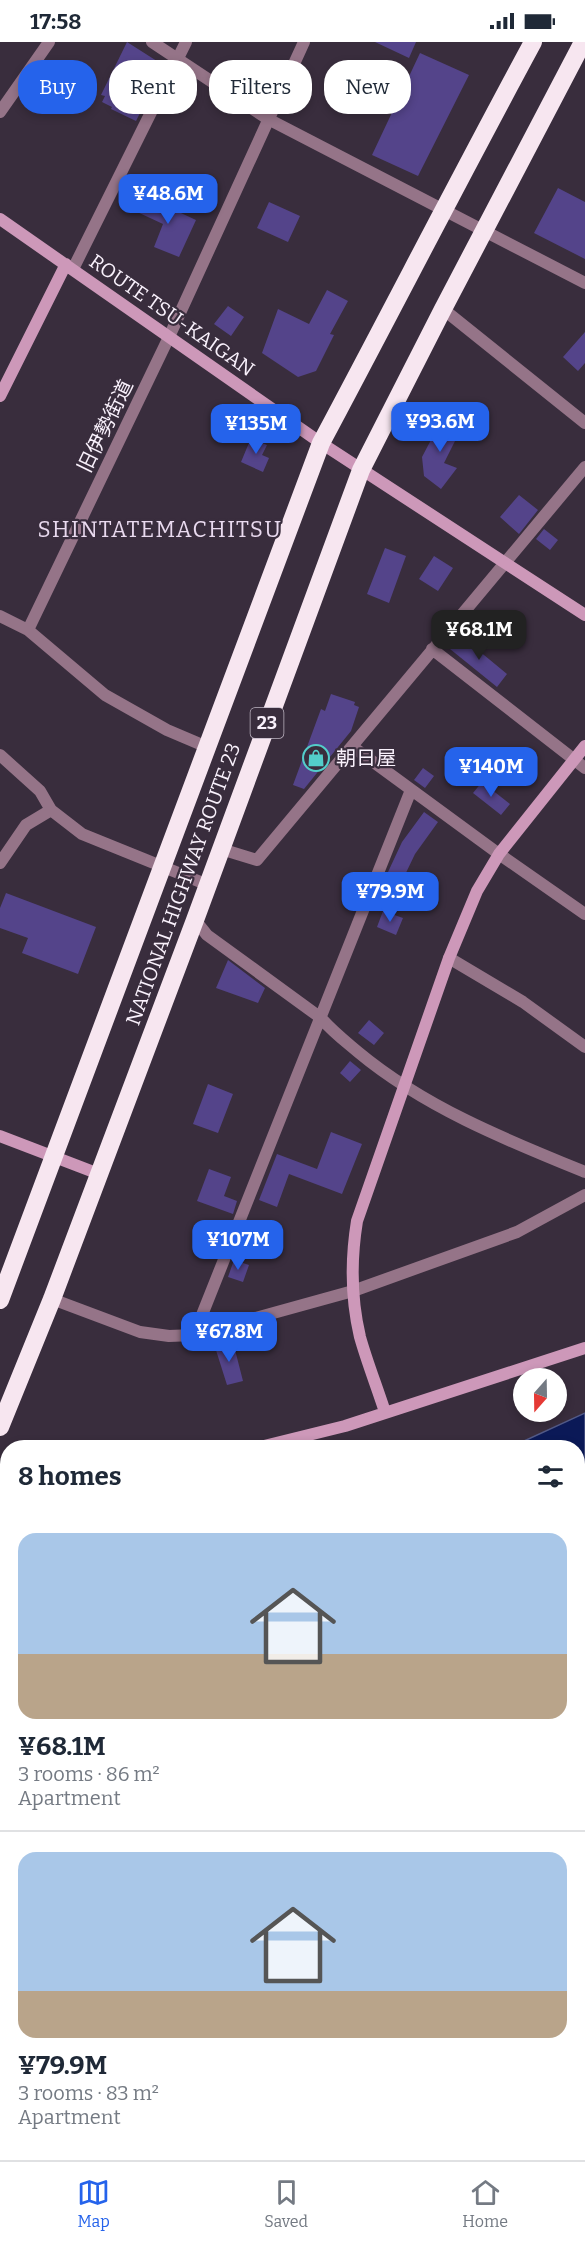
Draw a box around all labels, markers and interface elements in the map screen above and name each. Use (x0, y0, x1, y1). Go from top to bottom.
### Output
text: 17:58 (30, 8, 82, 35)
chip: Buy (18, 60, 97, 114)
chip: Rent (109, 60, 197, 114)
chip: Filters (209, 60, 312, 114)
chip: New (324, 60, 411, 114)
pin: ¥48.6M (119, 174, 217, 225)
text: ¥48.6M (133, 181, 203, 205)
street label: ROUTE TSU-KAIGAN (85, 249, 259, 381)
street label: 旧伊勢街道 (72, 376, 138, 476)
pin: ¥93.6M (391, 402, 489, 453)
pin: ¥135M (214, 404, 298, 455)
text: ¥93.6M (405, 409, 475, 433)
text: ¥135M (225, 411, 287, 435)
district label: SHINTATEMACHITSU (38, 516, 282, 543)
pin: ¥68.1M (430, 610, 528, 661)
text: ¥68.1M (445, 617, 513, 641)
road number: 23 (250, 708, 284, 738)
street label: NATIONAL HIGHWAY ROUTE 23 (121, 740, 245, 1028)
shop icon: 朝日屋 (301, 743, 331, 773)
place label: 朝日屋 (336, 746, 396, 770)
pin: ¥140M (449, 747, 533, 798)
text: ¥140M (459, 754, 523, 778)
pin: ¥79.9M (341, 872, 439, 923)
text: ¥79.9M (356, 879, 424, 903)
pin: ¥107M (196, 1220, 280, 1271)
text: ¥107M (206, 1227, 270, 1251)
pin: ¥67.8M (180, 1312, 278, 1363)
text: ¥67.8M (195, 1319, 263, 1343)
north arrow (513, 1368, 567, 1422)
map controls (513, 1368, 567, 1422)
icon: filters (534, 1460, 567, 1493)
text: 8 homes (18, 1461, 122, 1492)
icon: home (239, 1572, 347, 1680)
text: ¥68.1M (18, 1731, 106, 1762)
text: 3 rooms · 86 m² (18, 1762, 160, 1786)
text: Apartment (18, 1786, 121, 1810)
icon: home (239, 1891, 347, 1999)
text: ¥79.9M (18, 2050, 107, 2081)
text: 3 rooms · 83 m² (18, 2081, 159, 2105)
text: Apartment (18, 2105, 121, 2129)
tab: Map (77, 2176, 110, 2231)
tab: Saved (264, 2176, 308, 2231)
tab: Home (462, 2176, 508, 2231)

